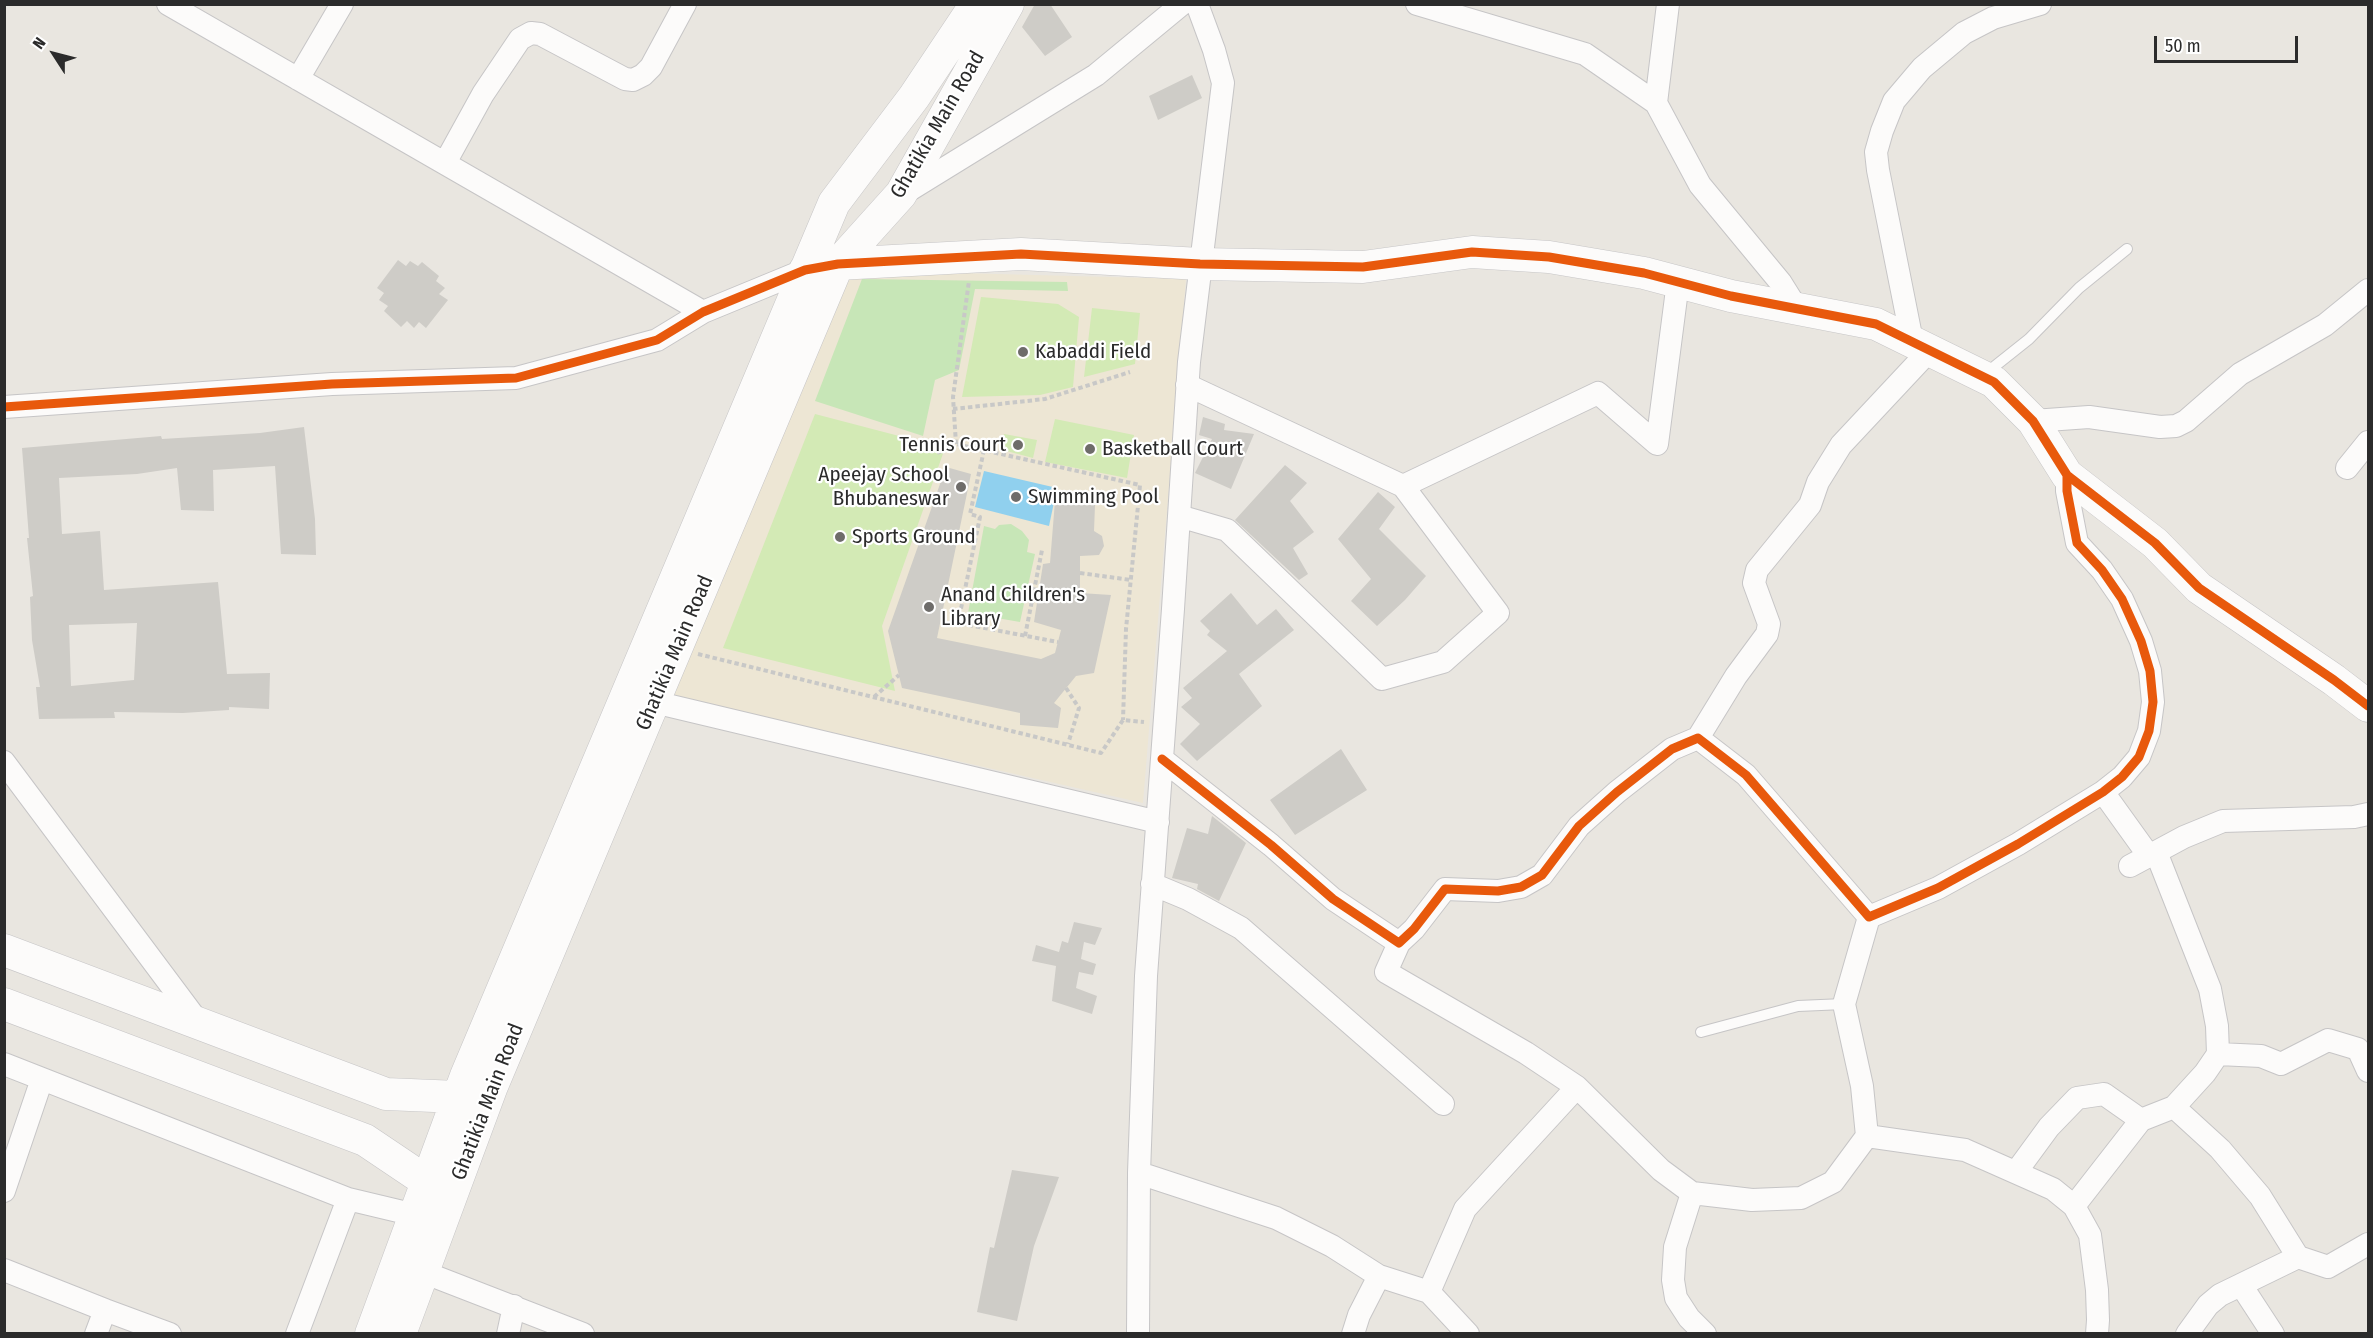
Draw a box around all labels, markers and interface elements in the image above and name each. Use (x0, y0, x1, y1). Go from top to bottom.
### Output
north arrow (24, 24, 84, 84)
scale bar (2157, 24, 2301, 62)
text: N (29, 34, 50, 53)
text: 50 m (2165, 35, 2201, 57)
street label: Ghatikia Main Road (886, 47, 990, 203)
place label: Kabaddi Field (1035, 339, 1151, 365)
marker: Kabaddi Field (1016, 345, 1030, 359)
place label: Tennis Court (899, 432, 1006, 458)
place label: Basketball Court (1102, 436, 1243, 462)
marker: Tennis Court (1011, 438, 1025, 452)
marker: Basketball Court (1083, 442, 1097, 456)
place label: Apeejay School Bhubaneswar (818, 462, 949, 512)
marker: Apeejay School Bhubaneswar (954, 480, 968, 494)
place label: Swimming Pool (1028, 484, 1159, 510)
marker: Swimming Pool (1009, 490, 1023, 504)
place label: Sports Ground (852, 524, 976, 550)
marker: Sports Ground (833, 530, 847, 544)
street label: Ghatikia Main Road (631, 572, 719, 734)
place label: Anand Children's Library (941, 582, 1085, 632)
marker: Anand Children's Library (922, 600, 936, 614)
street label: Ghatikia Main Road (447, 1020, 529, 1184)

